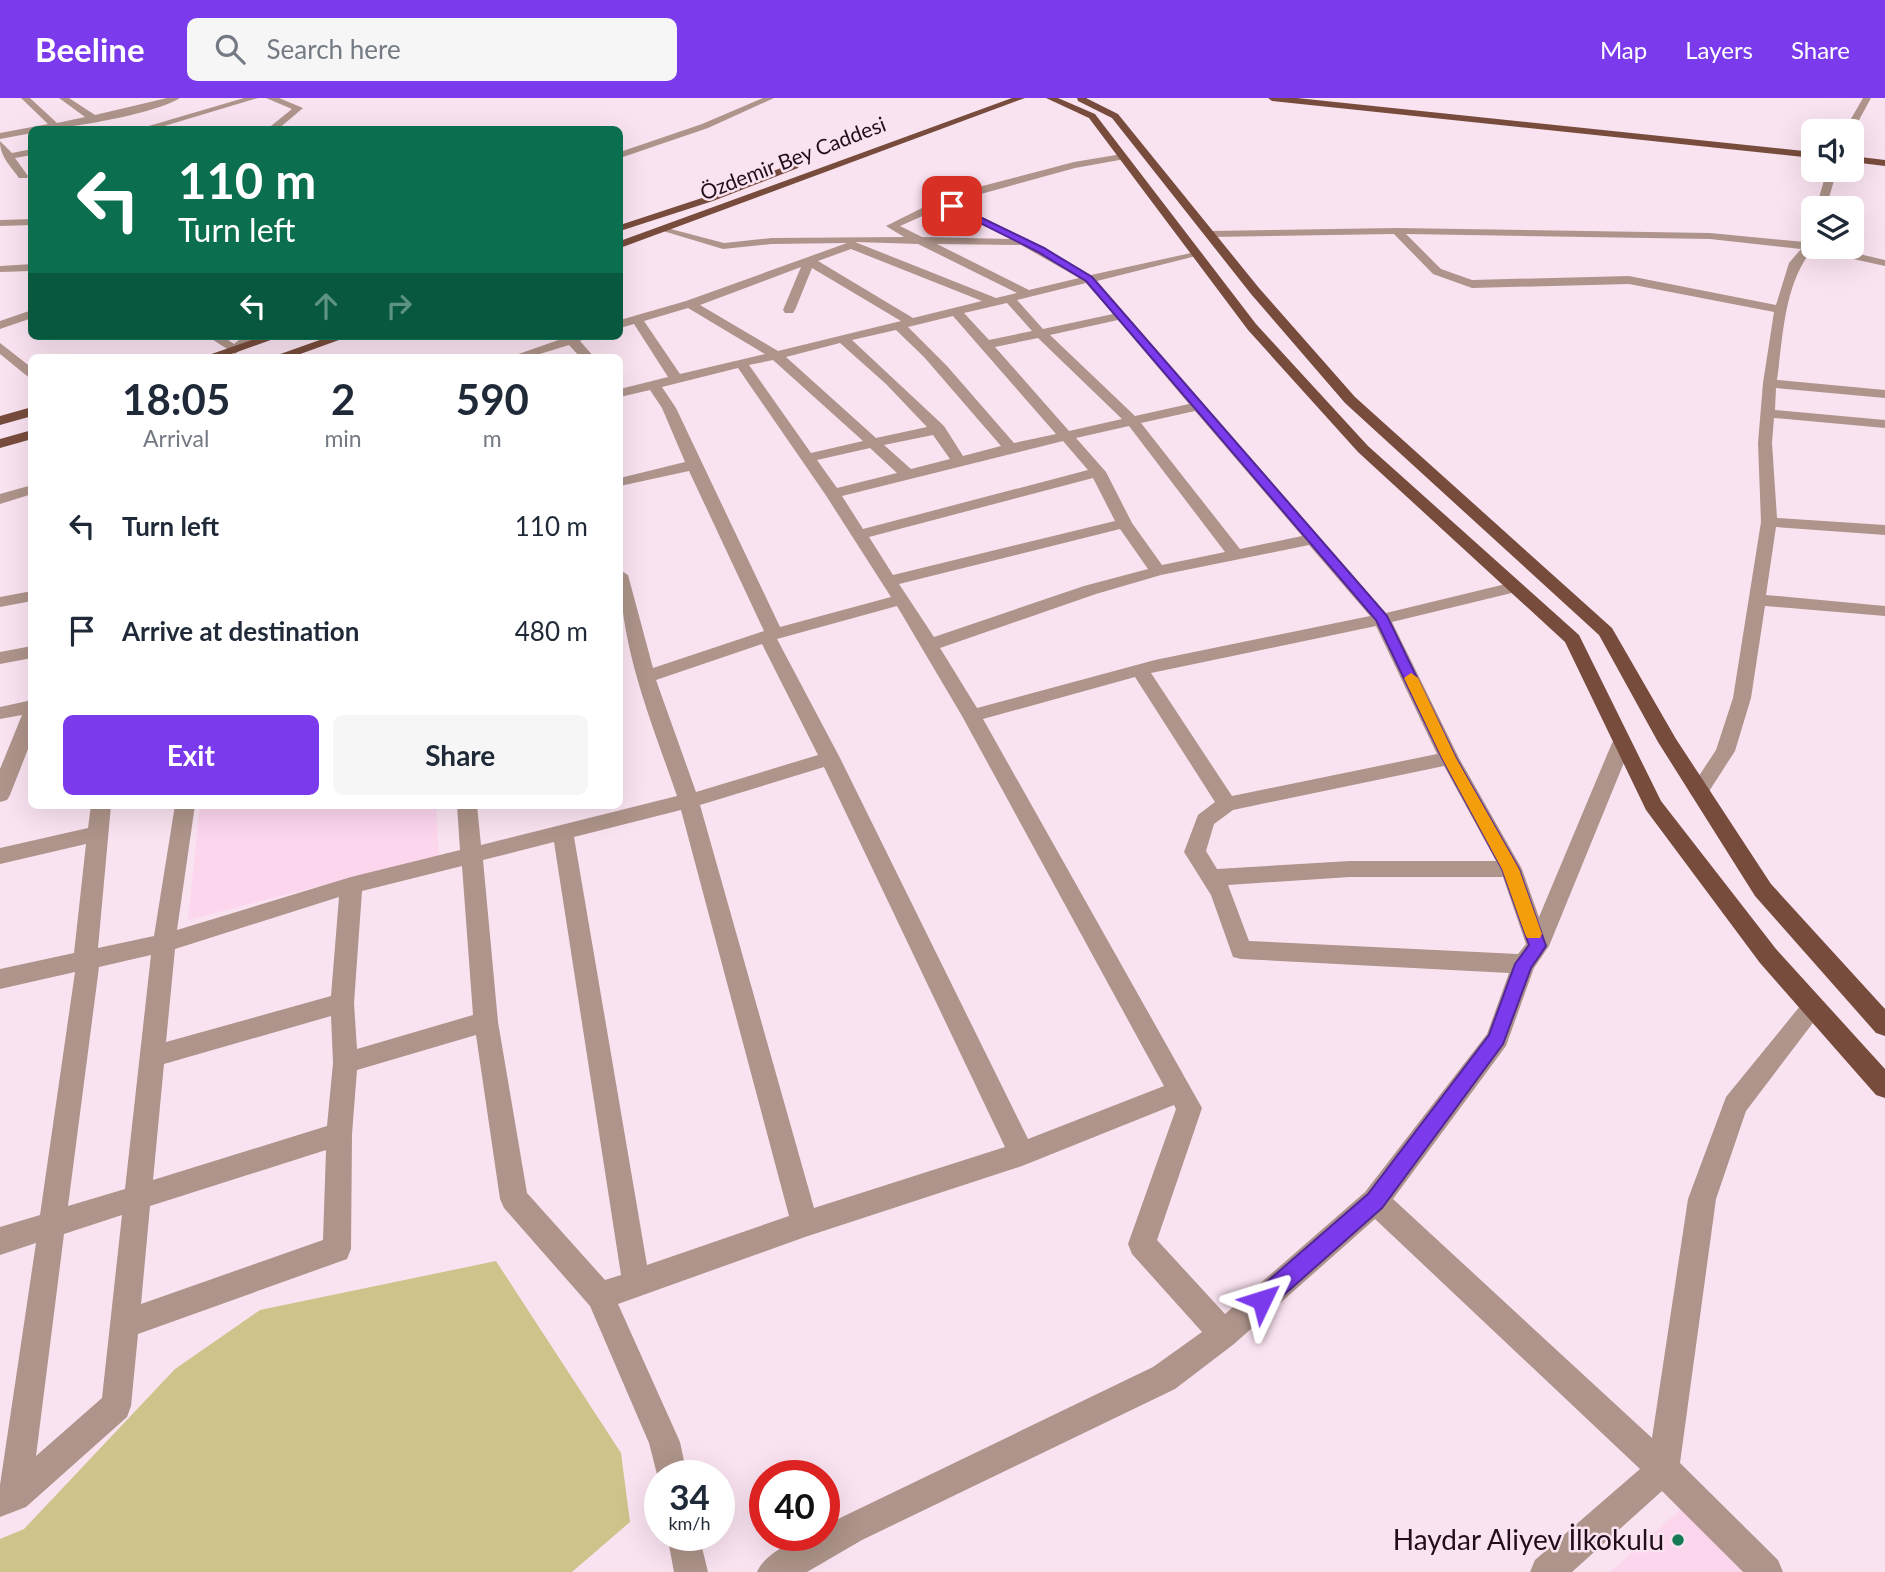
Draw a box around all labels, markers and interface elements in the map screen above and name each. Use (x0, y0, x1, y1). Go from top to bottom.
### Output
search box (187, 18, 677, 81)
text: Beeline (35, 29, 145, 69)
icon: search (211, 30, 249, 68)
text: Search here (267, 33, 401, 65)
text: Map (1600, 35, 1647, 64)
text: Layers (1685, 35, 1753, 64)
text: Share (1791, 35, 1850, 64)
street label: Özdemir Bey Caddesi (696, 111, 889, 205)
map controls (1801, 119, 1864, 259)
button: sound (1801, 119, 1864, 182)
text: 110 m (178, 151, 316, 209)
icon: left (63, 154, 154, 245)
pin (922, 176, 982, 236)
icon: arrive (933, 187, 971, 225)
button: layers (1801, 196, 1864, 259)
text: Turn left (178, 210, 295, 249)
icon: left (234, 287, 272, 325)
icon: ahead (307, 287, 345, 325)
icon: right (380, 287, 418, 325)
text: 18:05 (122, 374, 230, 424)
text: 2 (331, 374, 355, 424)
text: 590 (456, 374, 529, 424)
text: Arrival (143, 424, 209, 452)
text: min (324, 424, 362, 452)
text: m (483, 424, 502, 452)
icon: left (63, 507, 101, 545)
text: Turn left (122, 510, 219, 542)
text: 110 m (515, 510, 588, 542)
icon: arrive (63, 612, 101, 650)
text: Arrive at destination (122, 615, 359, 647)
text: 480 m (515, 615, 588, 647)
button: Exit (63, 715, 319, 795)
button: Share (333, 715, 588, 795)
position arrow (1225, 1263, 1299, 1337)
speed limit sign: 40 (749, 1460, 840, 1551)
text: 34 (669, 1475, 710, 1517)
text: km/h (668, 1512, 711, 1534)
place label: Haydar Aliyev İlkokulu (1393, 1522, 1664, 1556)
marker: Haydar Aliyev İlkokulu (1670, 1532, 1686, 1548)

